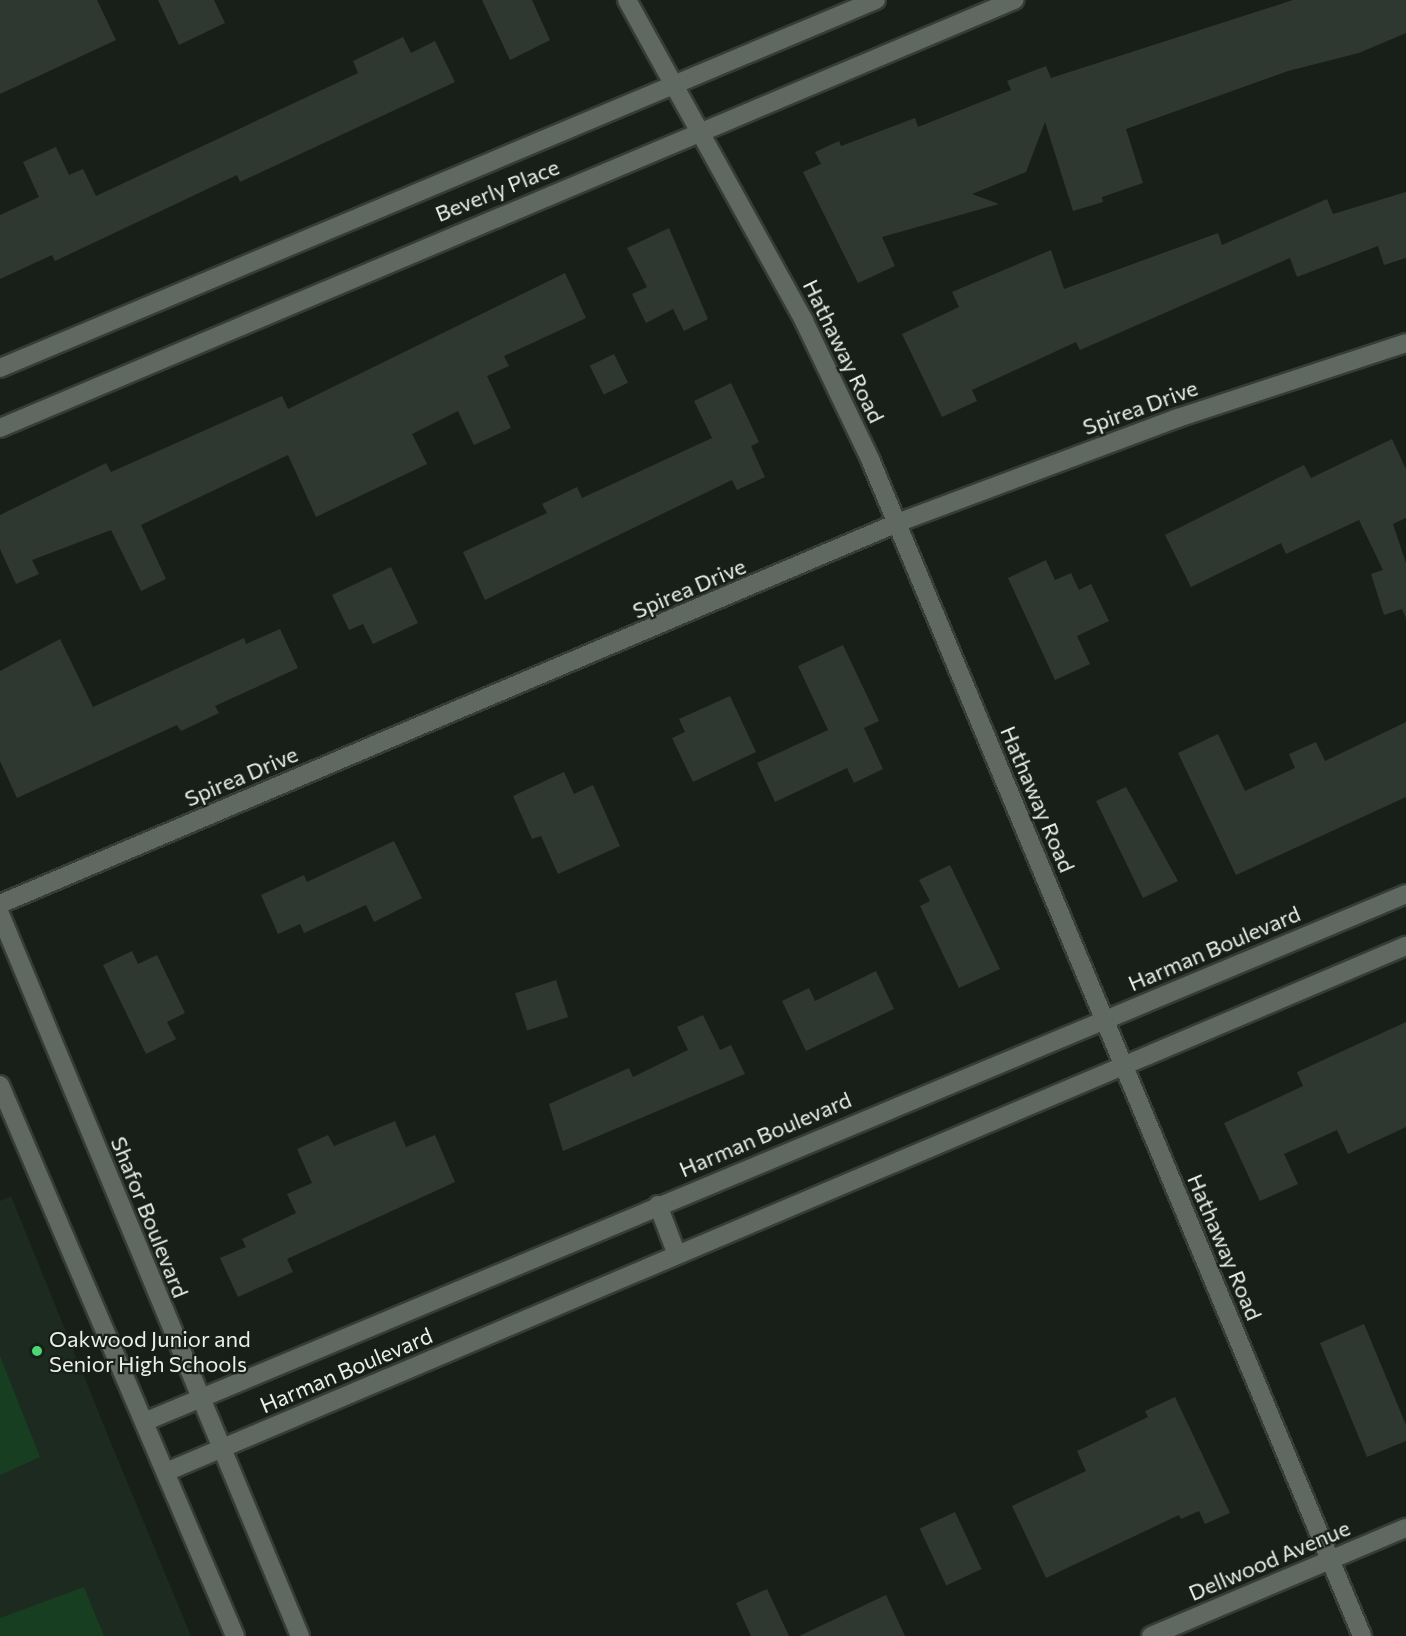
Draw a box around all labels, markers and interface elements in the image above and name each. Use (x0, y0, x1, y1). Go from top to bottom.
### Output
street label: Beverly Place (431, 153, 563, 227)
street label: Hathaway Road (798, 275, 890, 427)
street label: Spirea Drive (1079, 374, 1201, 440)
street label: Spirea Drive (628, 552, 750, 624)
street label: Hathaway Road (995, 722, 1081, 876)
street label: Spirea Drive (180, 740, 302, 812)
street label: Harman Boulevard (1124, 900, 1304, 996)
street label: Harman Boulevard (675, 1086, 855, 1182)
street label: Shafor Boulevard (106, 1133, 194, 1301)
street label: Hathaway Road (1182, 1170, 1268, 1324)
street label: Harman Boulevard (256, 1322, 436, 1418)
place label: Oakwood Junior and Senior High Schools (49, 1325, 251, 1376)
marker: Oakwood Junior and Senior High Schools (30, 1344, 44, 1358)
street label: Dellwood Avenue (1184, 1514, 1354, 1606)

